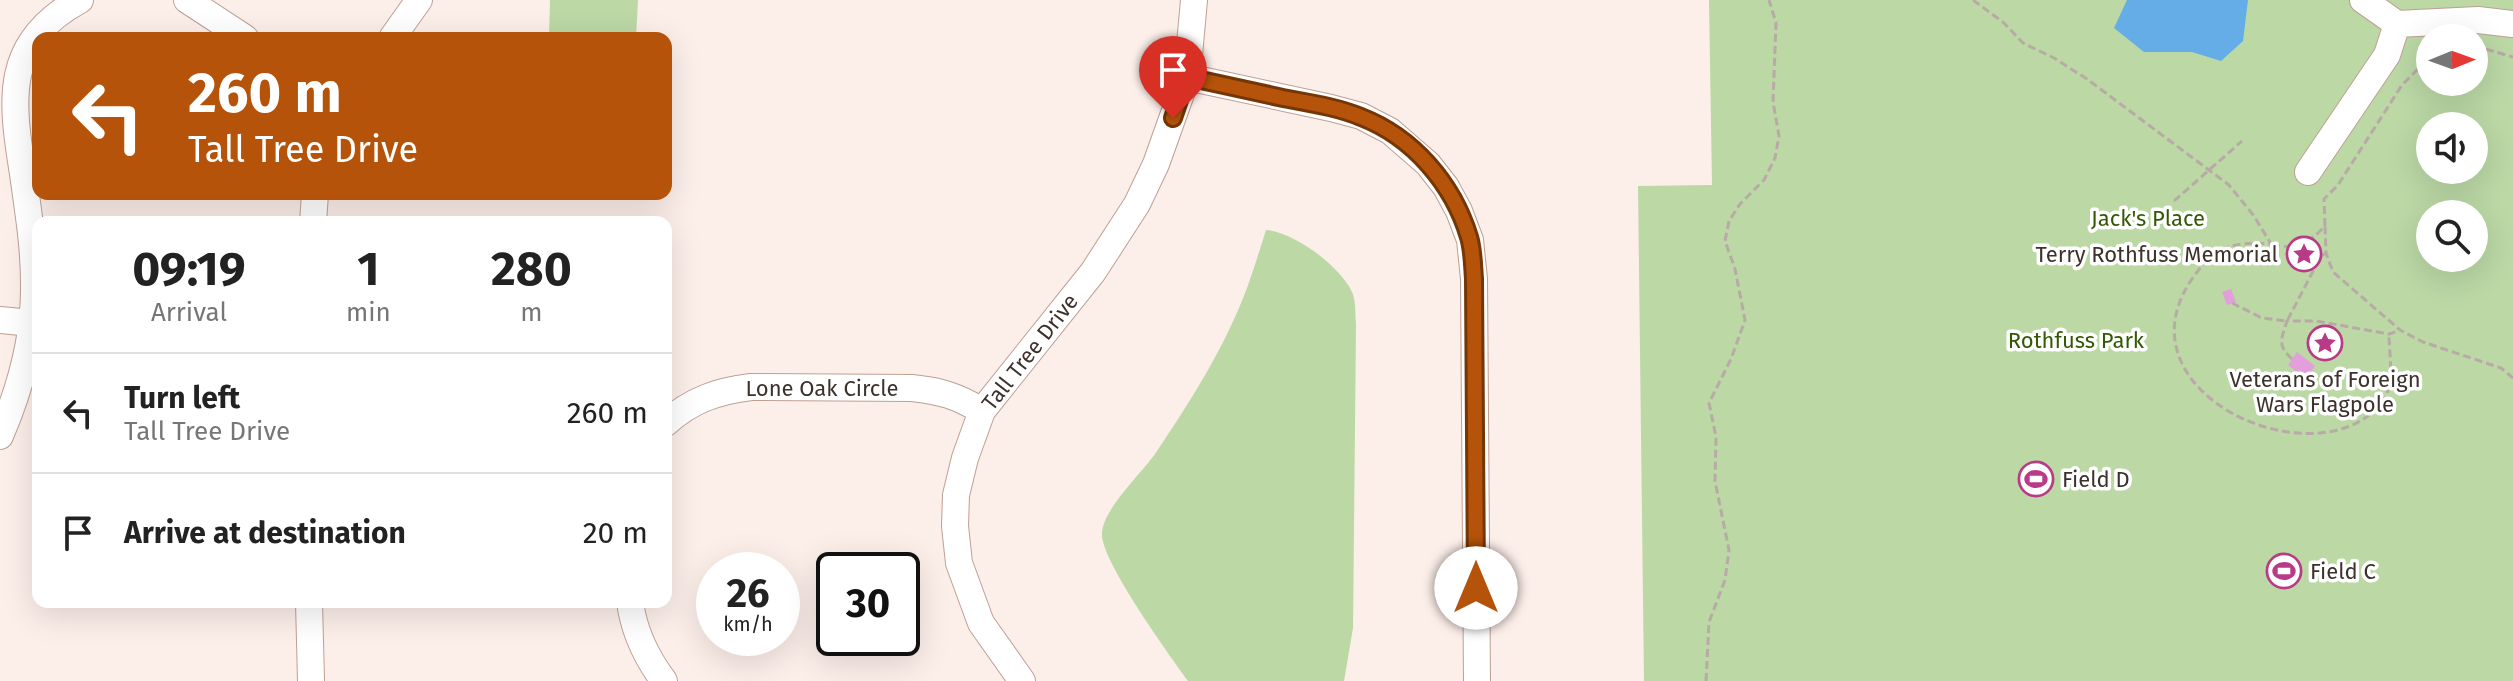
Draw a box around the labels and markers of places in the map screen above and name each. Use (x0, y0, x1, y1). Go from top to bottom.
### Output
pin (1139, 36, 1207, 118)
place icon: Terry Rothfuss Memorial (2285, 235, 2323, 273)
place label: Terry Rothfuss Memorial (2036, 241, 2278, 268)
place icon: Veterans of Foreign Wars Flagpole (2306, 324, 2344, 362)
place label: Veterans of Foreign Wars Flagpole (2229, 366, 2421, 418)
sports icon: Field D (2017, 460, 2055, 498)
place label: Field D (2062, 466, 2130, 493)
sports icon: Field C (2265, 552, 2303, 590)
place label: Field C (2310, 558, 2376, 585)

